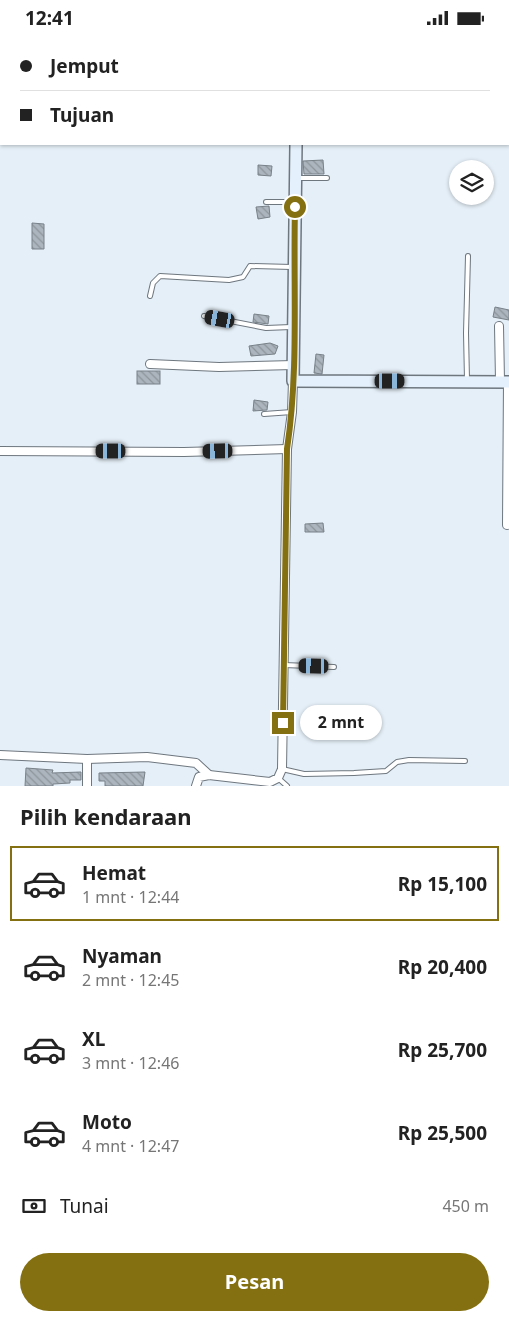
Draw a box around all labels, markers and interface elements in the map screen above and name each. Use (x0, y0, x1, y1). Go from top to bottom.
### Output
text: 12:41 (25, 5, 74, 31)
text: Jemput (50, 53, 119, 79)
text: Tujuan (50, 102, 114, 128)
map controls (449, 160, 494, 205)
button: layers (449, 160, 494, 205)
route start (284, 196, 306, 218)
car (203, 309, 236, 329)
car (375, 374, 405, 389)
car (202, 443, 233, 459)
car (96, 444, 126, 459)
car (298, 658, 329, 674)
callout: 2 mnt (300, 705, 383, 741)
text: 2 mnt (318, 711, 364, 733)
route end (272, 712, 294, 734)
text: Pilih kendaraan (20, 801, 192, 831)
text: Hemat (82, 860, 146, 886)
icon: car (22, 861, 67, 906)
text: Rp 15,100 (398, 871, 487, 897)
text: 1 mnt · 12:44 (82, 886, 179, 908)
text: Nyaman (82, 943, 162, 969)
icon: car (22, 944, 67, 989)
text: Rp 20,400 (398, 954, 487, 980)
text: 2 mnt · 12:45 (82, 969, 179, 991)
text: XL (82, 1026, 105, 1052)
icon: car (22, 1027, 67, 1072)
text: Rp 25,700 (398, 1037, 487, 1063)
text: 3 mnt · 12:46 (82, 1052, 179, 1074)
text: Moto (82, 1109, 132, 1135)
icon: car (22, 1110, 67, 1155)
text: Rp 25,500 (398, 1120, 487, 1146)
text: 4 mnt · 12:47 (82, 1135, 179, 1157)
icon: cash (20, 1192, 48, 1220)
text: Tunai (60, 1193, 109, 1219)
text: 450 m (442, 1195, 489, 1217)
button: Pesan (20, 1253, 489, 1311)

